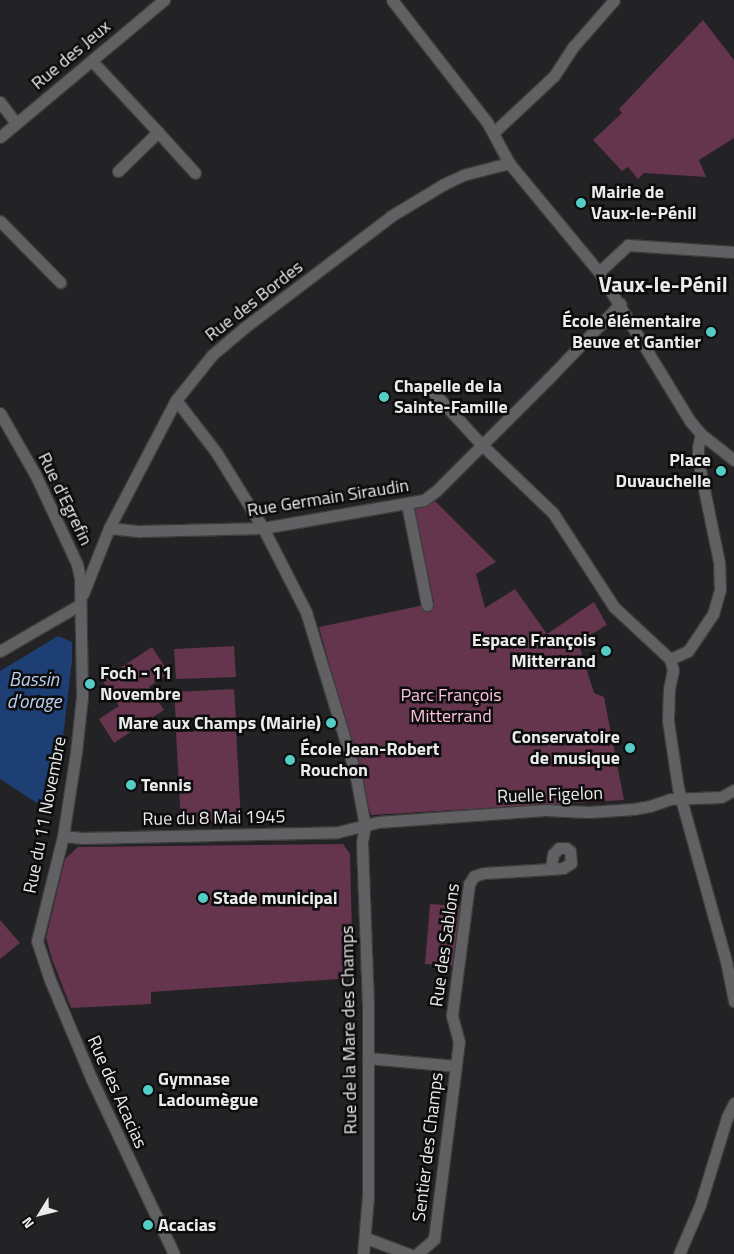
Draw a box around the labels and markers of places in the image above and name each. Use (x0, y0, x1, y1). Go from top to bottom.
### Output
place label: Mairie de Vaux-le-Pénil (591, 182, 697, 224)
marker: Mairie de Vaux-le-Pénil (575, 197, 587, 209)
place label: École élémentaire Beuve et Gantier (562, 311, 701, 354)
marker: École élémentaire Beuve et Gantier (705, 326, 717, 338)
place label: Chapelle de la Sainte-Famille (394, 376, 508, 418)
marker: Chapelle de la Sainte-Famille (378, 391, 390, 403)
place label: Place Duvauchelle (615, 450, 711, 492)
marker: Place Duvauchelle (715, 465, 727, 477)
place label: Espace François Mitterrand (472, 630, 596, 672)
marker: Espace François Mitterrand (600, 645, 612, 657)
place label: Foch - 11 Novembre (100, 663, 181, 706)
marker: Foch - 11 Novembre (84, 678, 96, 690)
place label: Mare aux Champs (Mairie) (118, 712, 321, 734)
marker: Mare aux Champs (Mairie) (325, 717, 337, 729)
place label: Conservatoire de musique (512, 727, 620, 770)
place label: École Jean-Robert Rouchon (300, 739, 439, 782)
marker: Conservatoire de musique (624, 742, 636, 754)
marker: École Jean-Robert Rouchon (284, 754, 296, 766)
place label: Tennis (141, 774, 191, 796)
marker: Tennis (125, 779, 137, 791)
place label: Stade municipal (213, 887, 338, 909)
marker: Stade municipal (197, 892, 209, 904)
place label: Gymnase Ladoumègue (158, 1069, 258, 1112)
marker: Gymnase Ladoumègue (142, 1084, 154, 1096)
place label: Acacias (158, 1214, 216, 1236)
marker: Acacias (142, 1219, 154, 1231)

